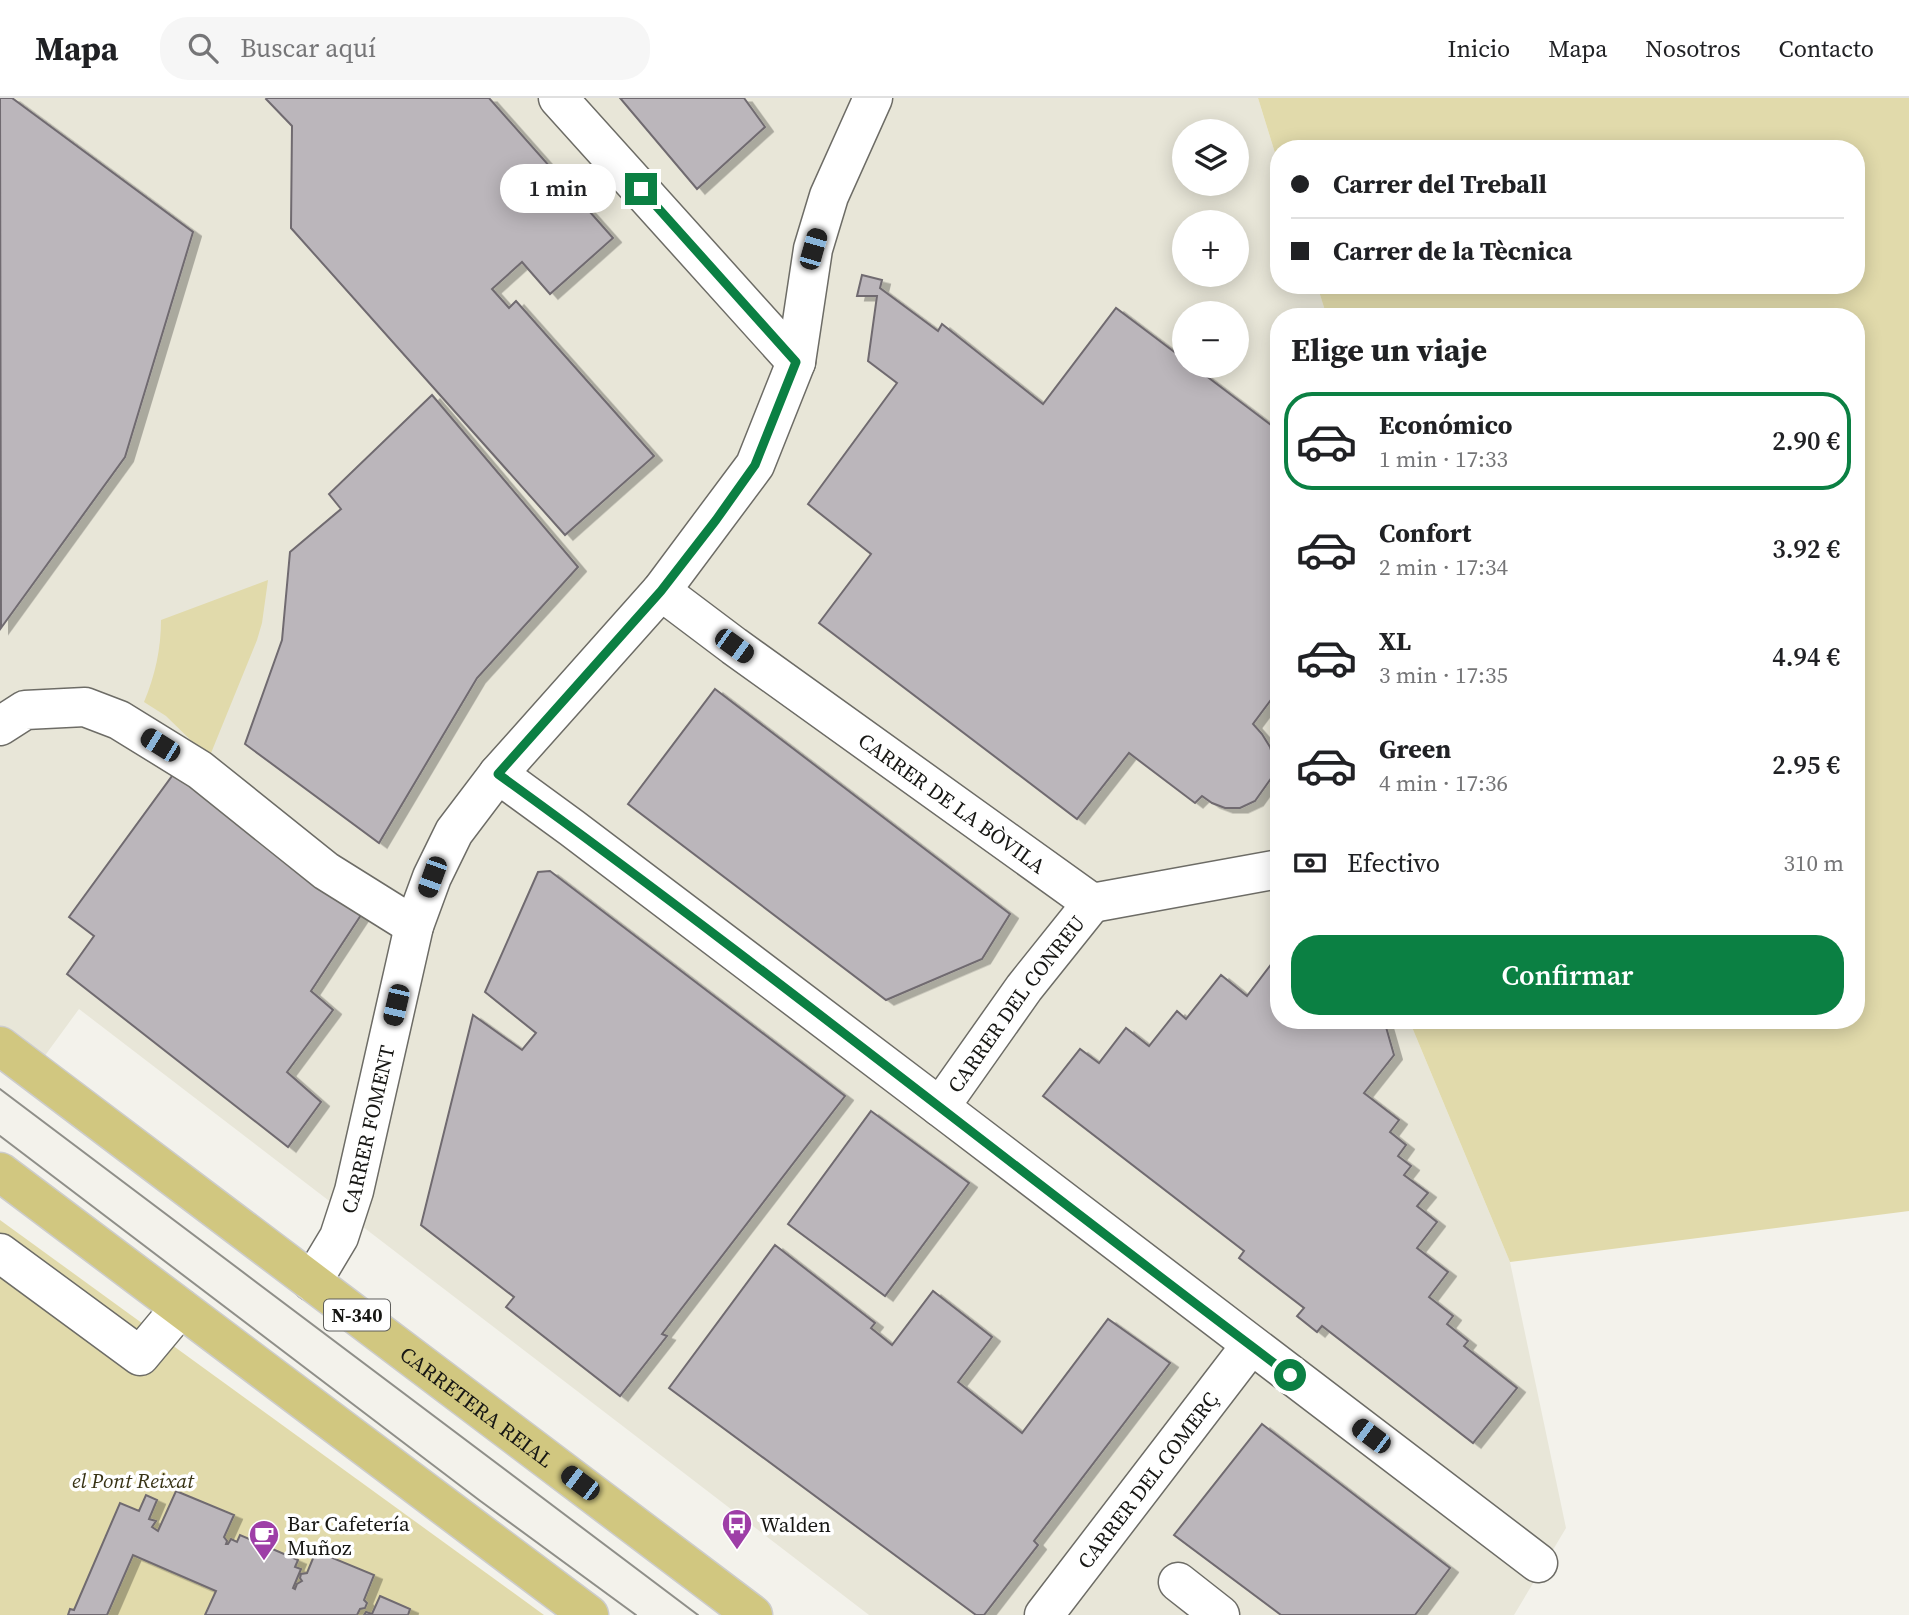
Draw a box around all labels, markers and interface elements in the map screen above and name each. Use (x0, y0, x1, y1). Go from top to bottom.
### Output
search box (160, 17, 650, 80)
text: Mapa (35, 26, 118, 71)
icon: search (184, 29, 222, 67)
text: Buscar aquí (240, 30, 376, 66)
text: Inicio (1448, 32, 1510, 65)
text: Mapa (1548, 32, 1607, 65)
text: Nosotros (1645, 32, 1741, 65)
text: Contacto (1779, 32, 1874, 65)
map controls (1172, 119, 1249, 378)
button: layers (1172, 119, 1249, 196)
callout: 1 min (501, 164, 616, 214)
text: Carrer del Treball (1333, 166, 1547, 202)
text: 1 min (528, 172, 588, 204)
route end (625, 173, 657, 205)
button: + (1172, 210, 1249, 287)
car (798, 226, 829, 272)
text: Carrer de la Tècnica (1333, 233, 1572, 269)
button: − (1172, 301, 1249, 378)
text: Elige un viaje (1291, 328, 1487, 372)
text: Económico (1379, 407, 1512, 443)
icon: car (1295, 410, 1358, 473)
text: 2.90 € (1772, 423, 1840, 459)
text: 1 min · 17:33 (1379, 443, 1508, 475)
text: Confort (1379, 515, 1471, 551)
icon: car (1295, 518, 1358, 581)
text: 3.92 € (1772, 531, 1840, 567)
text: 2 min · 17:34 (1379, 551, 1508, 583)
text: XL (1379, 623, 1411, 659)
car (711, 625, 758, 667)
icon: car (1295, 626, 1358, 689)
text: 4.94 € (1772, 639, 1840, 675)
text: 3 min · 17:35 (1379, 659, 1508, 691)
car (137, 725, 184, 765)
street label: CARRER DE LA BÒVILA (853, 725, 1052, 880)
text: Green (1379, 731, 1451, 767)
icon: car (1295, 734, 1358, 797)
text: 2.95 € (1772, 747, 1840, 783)
text: 4 min · 17:36 (1379, 767, 1508, 799)
icon: cash (1291, 844, 1329, 882)
text: Efectivo (1347, 845, 1440, 881)
text: 310 m (1783, 847, 1844, 879)
car (415, 854, 450, 900)
street label: CARRER DEL CONREU (940, 909, 1091, 1098)
button: Confirmar (1291, 935, 1844, 1015)
car (382, 982, 411, 1028)
street label: CARRER FOMENT (333, 1042, 401, 1217)
road number: N-340 (324, 1300, 390, 1330)
street label: CARRETERA REIAL (394, 1339, 560, 1474)
route start (1274, 1359, 1306, 1391)
street label: CARRER DEL COMERÇ (1070, 1386, 1225, 1575)
car (1348, 1415, 1395, 1457)
car (557, 1462, 604, 1504)
park label: el Pont Reixat (72, 1466, 195, 1495)
bus stop icon: Walden (720, 1507, 754, 1551)
place label: Bar Cafetería Muñoz (287, 1509, 410, 1562)
place label: Walden (760, 1510, 831, 1539)
cafe icon: Bar Cafetería Muñoz (247, 1518, 281, 1562)

